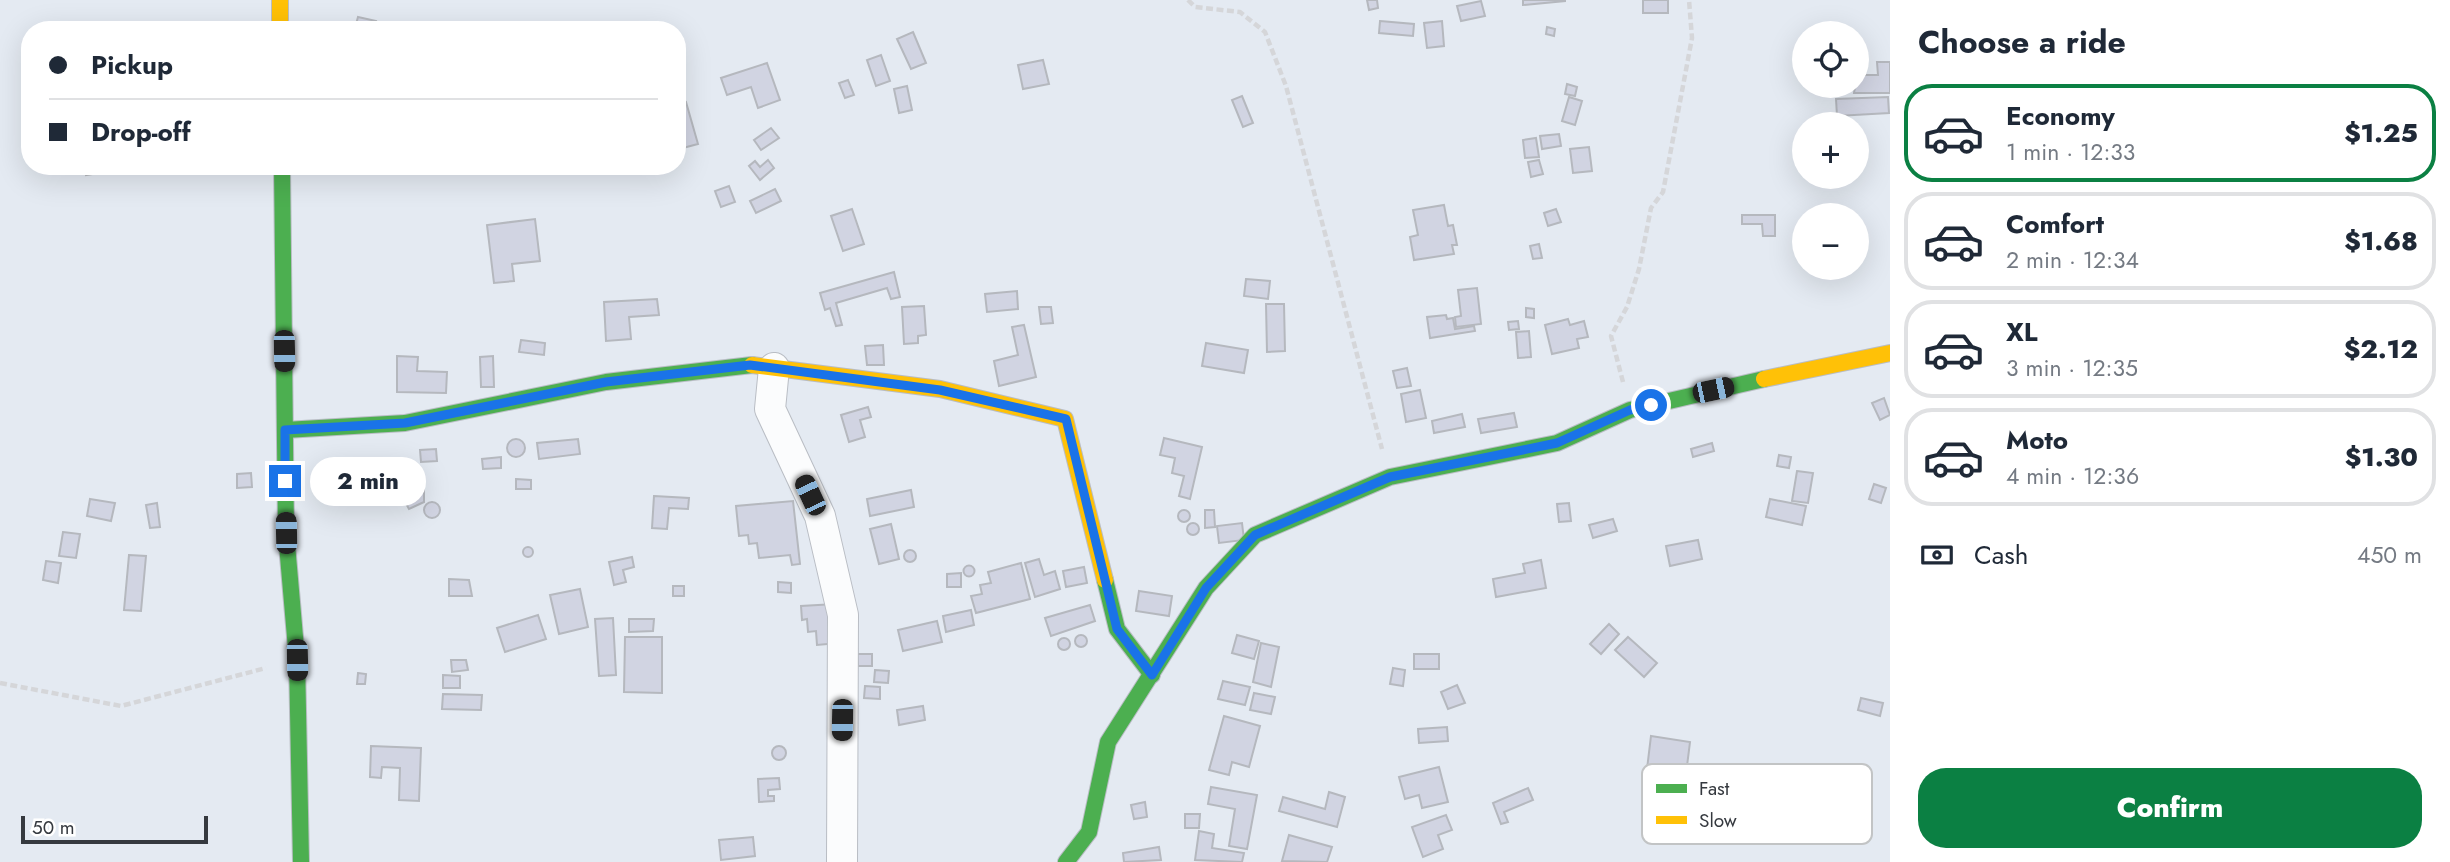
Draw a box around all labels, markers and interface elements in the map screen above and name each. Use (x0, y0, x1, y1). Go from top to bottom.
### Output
text: Choose a ride (1918, 19, 2126, 65)
map controls (1792, 21, 1869, 280)
button: locate (1792, 21, 1869, 98)
text: Pickup (91, 46, 173, 84)
text: Economy (2006, 97, 2115, 135)
icon: car (1922, 102, 1985, 165)
button: + (1792, 112, 1869, 189)
text: Drop-off (91, 113, 191, 151)
text: $1.25 (2344, 114, 2418, 152)
text: 1 min · 12:33 (2006, 135, 2135, 169)
button: − (1792, 203, 1869, 280)
text: Comfort (2006, 205, 2104, 243)
icon: car (1922, 210, 1985, 273)
text: $1.68 (2344, 222, 2418, 260)
text: 2 min · 12:34 (2006, 243, 2139, 277)
text: XL (2006, 313, 2038, 351)
icon: car (1922, 318, 1985, 381)
car (274, 330, 295, 372)
text: $2.12 (2344, 330, 2418, 368)
text: 3 min · 12:35 (2006, 351, 2138, 385)
car (1691, 375, 1736, 405)
route start (1635, 389, 1667, 421)
text: Moto (2006, 421, 2068, 459)
icon: car (1922, 426, 1985, 489)
text: $1.30 (2345, 438, 2418, 476)
callout: 2 min (310, 456, 425, 505)
text: 4 min · 12:36 (2006, 459, 2139, 493)
text: 2 min (337, 464, 399, 498)
route end (269, 465, 301, 497)
car (792, 472, 829, 518)
car (276, 512, 297, 554)
icon: cash (1918, 536, 1956, 574)
text: Cash (1974, 536, 2028, 574)
text: 450 m (2357, 538, 2422, 572)
car (287, 639, 308, 681)
car (832, 699, 853, 741)
legend (1642, 764, 1872, 844)
button: Confirm (1918, 768, 2422, 848)
text: Fast (1699, 775, 1730, 802)
text: Slow (1699, 807, 1737, 834)
scale bar (21, 813, 208, 845)
text: 50 m (32, 814, 75, 841)

